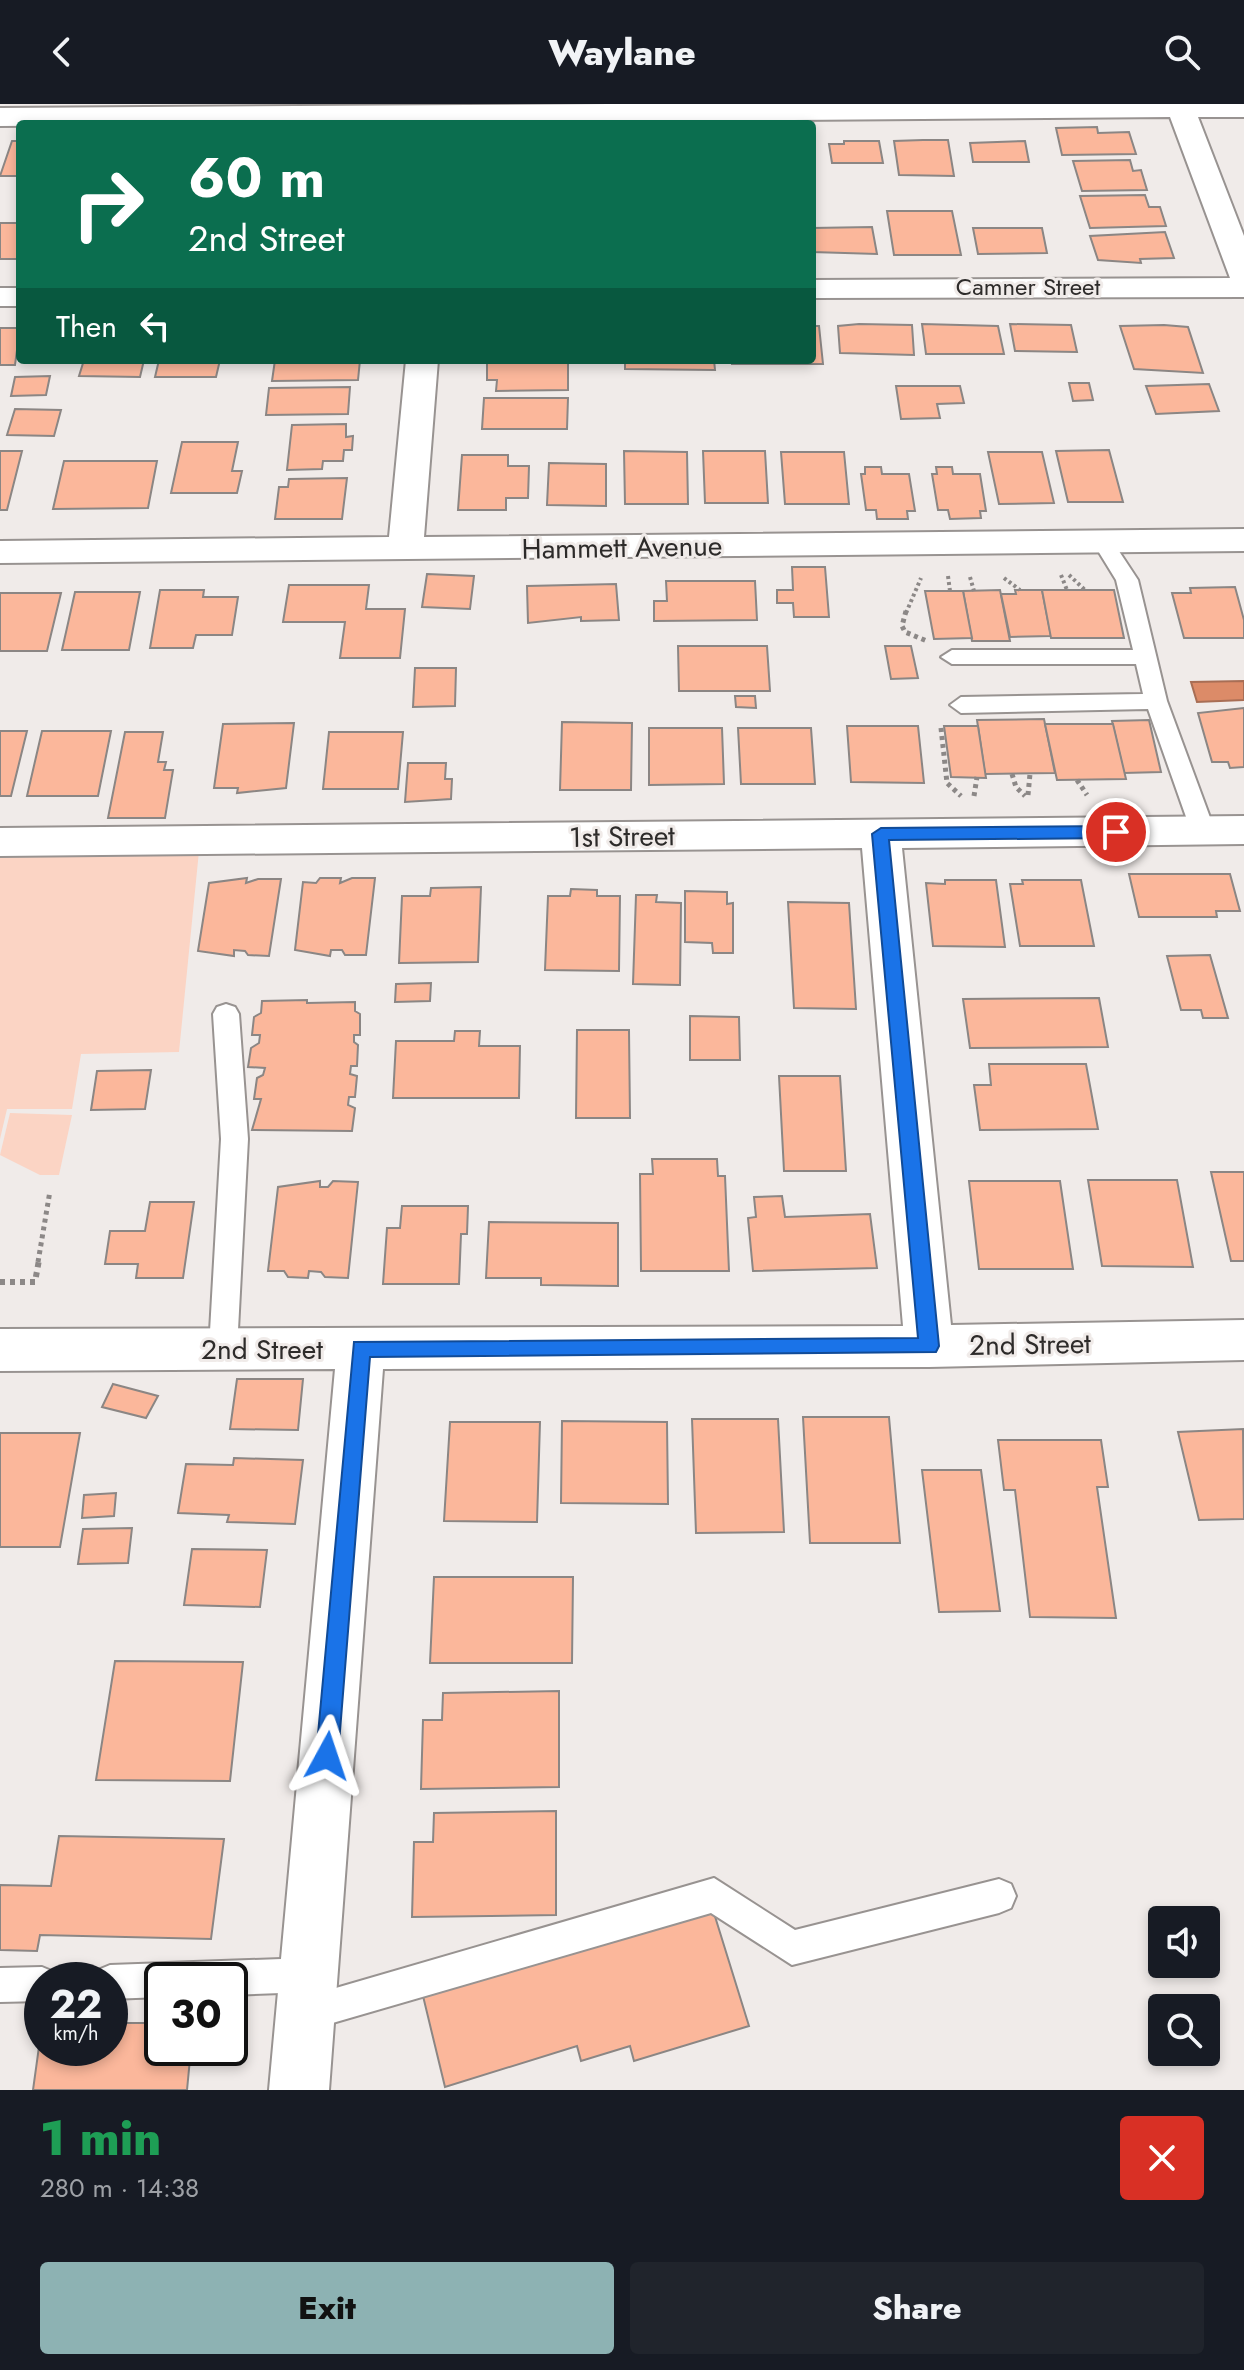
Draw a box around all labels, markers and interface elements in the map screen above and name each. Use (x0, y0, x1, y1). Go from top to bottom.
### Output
text: Waylane (548, 26, 696, 78)
icon: back (40, 30, 84, 74)
icon: search (1160, 30, 1204, 74)
text: 60 m (188, 137, 325, 218)
icon: right (56, 152, 160, 256)
text: 2nd Street (188, 212, 345, 264)
street label: Camner Street (956, 269, 1100, 304)
icon: left (133, 304, 177, 348)
text: Then (56, 305, 117, 348)
street label: Hammett Avenue (521, 525, 723, 570)
pin (1082, 798, 1150, 866)
icon: arrive (1094, 810, 1138, 854)
street label: 1st Street (569, 815, 676, 858)
street label: 2nd Street (969, 1323, 1092, 1366)
street label: 2nd Street (201, 1329, 323, 1370)
position arrow (285, 1714, 369, 1798)
map controls (1148, 1906, 1220, 2066)
button: sound (1148, 1906, 1220, 1978)
speed limit sign: 30 (144, 1962, 248, 2066)
text: 22 (50, 1975, 102, 2033)
button: search (1148, 1994, 1220, 2066)
text: km/h (53, 2019, 99, 2048)
text: 1 min (40, 2104, 161, 2173)
button: close (1120, 2116, 1204, 2200)
text: 280 m · 14:38 (40, 2169, 199, 2207)
button: Exit (40, 2262, 614, 2354)
button: Share (630, 2262, 1204, 2354)

